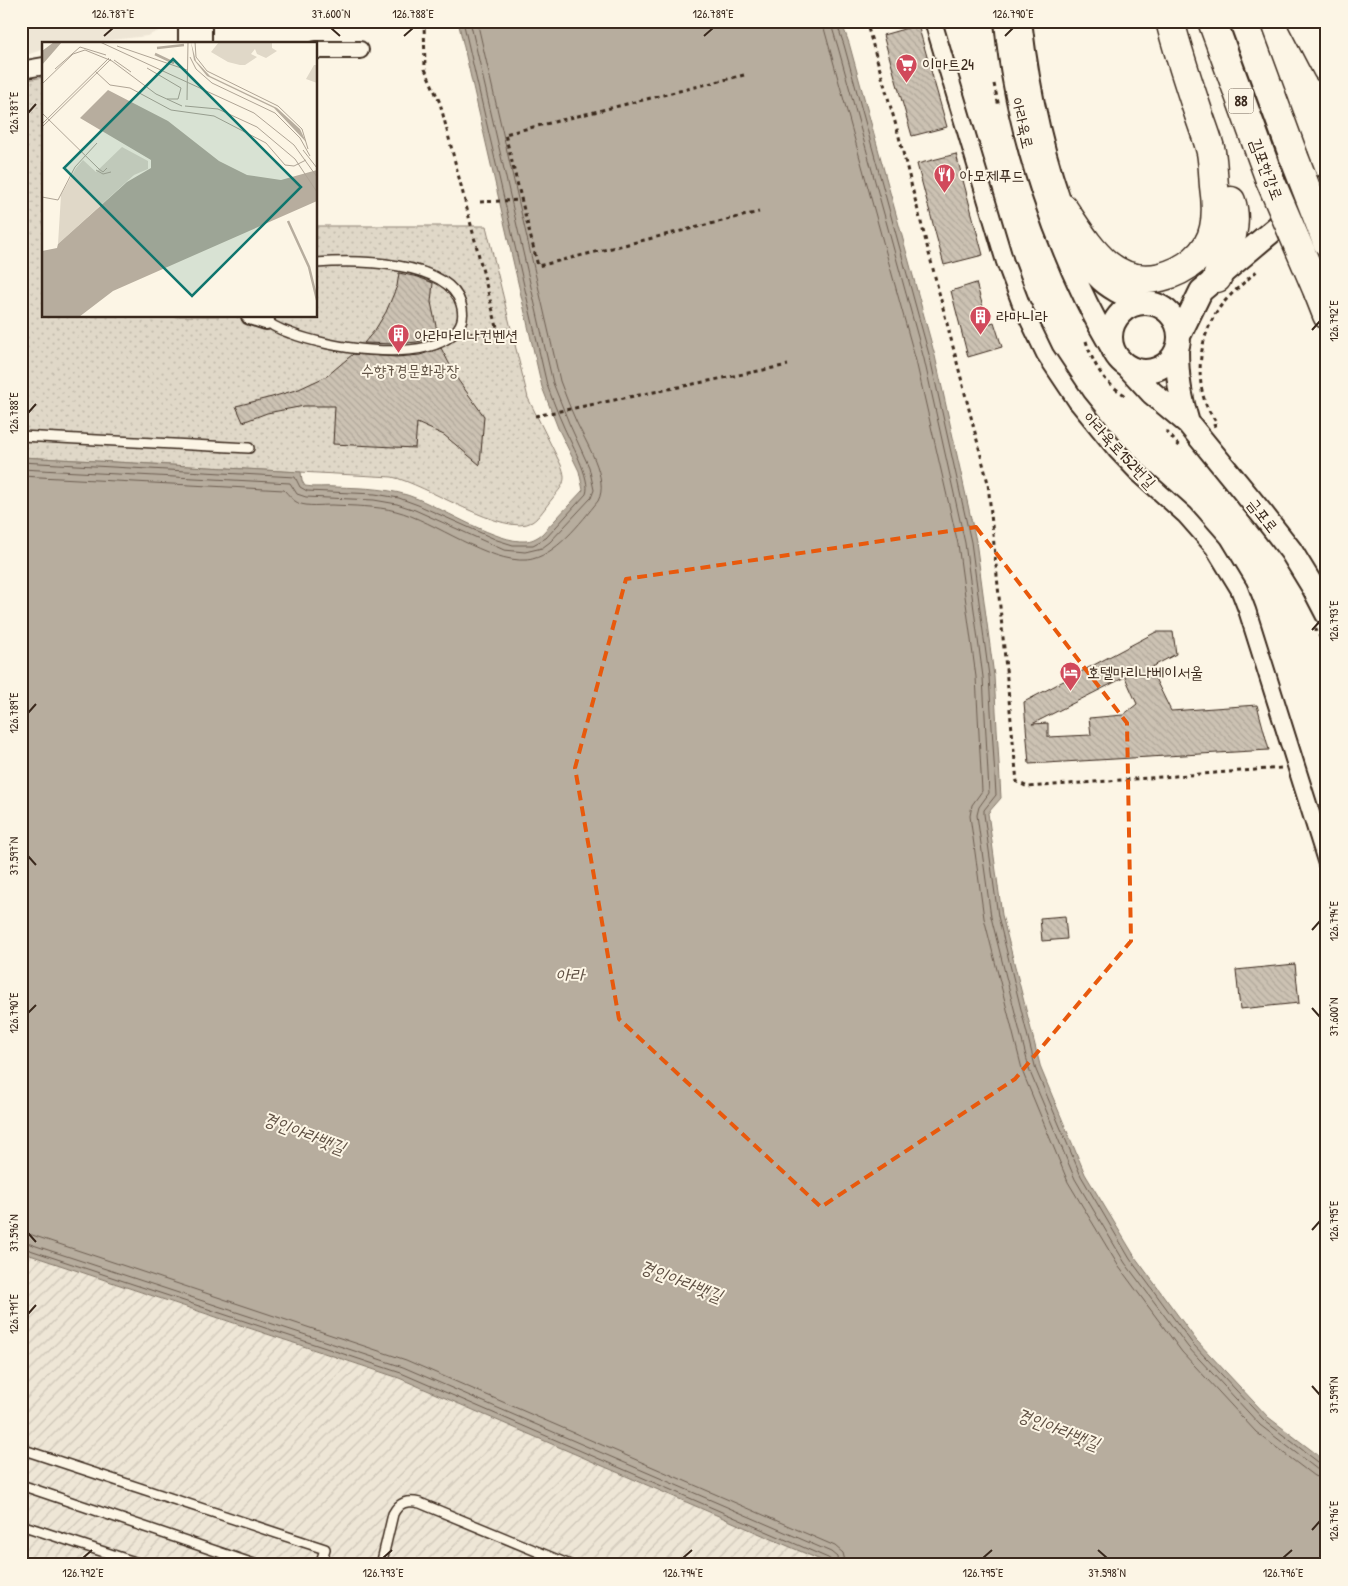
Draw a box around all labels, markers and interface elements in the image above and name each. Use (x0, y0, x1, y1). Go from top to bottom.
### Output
text: 126.787°E (92, 5, 135, 22)
text: 37.600°N (312, 5, 350, 22)
text: 126.788°E (392, 5, 435, 22)
text: 126.789°E (693, 5, 734, 22)
text: 126.790°E (992, 5, 1034, 22)
inset map (42, 42, 318, 318)
supermarket icon: 이마트24 (894, 52, 918, 83)
place label: 이마트24 (922, 53, 974, 75)
road number: 88 (1228, 88, 1254, 114)
text: 126.787°E (5, 91, 22, 134)
street label: 아라육로 (1006, 95, 1040, 151)
street label: 김포한강로 (1245, 135, 1289, 203)
restaurant icon: 아모제푸드 (932, 163, 956, 194)
place label: 아모제푸드 (960, 164, 1024, 186)
text: 126.792°E (1325, 300, 1342, 342)
building icon: 라마니라 (968, 304, 992, 335)
place label: 라마니라 (996, 305, 1048, 327)
building icon: 아라마리나컨벤션 (387, 323, 411, 354)
place label: 아라마리나컨벤션 (415, 324, 518, 346)
park label: 수향7경문화광장 (361, 359, 459, 381)
text: 126.788°E (5, 391, 22, 434)
street label: 아라육로152번길 (1079, 407, 1161, 493)
street label: 금포로 (1242, 493, 1284, 537)
text: 126.793°E (1325, 600, 1342, 642)
hotel icon: 호텔마리나베이서울 (1059, 660, 1083, 691)
place label: 호텔마리나베이서울 (1087, 661, 1203, 683)
text: 126.789°E (5, 692, 22, 733)
text: 37.597°N (5, 837, 22, 875)
text: 126.794°E (1325, 900, 1342, 941)
water label: 아라 (556, 962, 586, 987)
text: 126.790°E (5, 992, 22, 1034)
text: 37.600°N (1325, 998, 1342, 1036)
water label: 경인아라뱃길 (259, 1105, 351, 1160)
text: 126.795°E (1325, 1200, 1342, 1241)
text: 37.596°N (5, 1214, 22, 1252)
water label: 경인아라뱃길 (636, 1253, 728, 1308)
text: 126.791°E (5, 1293, 22, 1334)
text: 37.599°N (1325, 1377, 1342, 1413)
water label: 경인아라뱃길 (1013, 1401, 1105, 1456)
text: 126.796°E (1325, 1500, 1342, 1541)
text: 126.792°E (62, 1564, 104, 1581)
text: 126.793°E (362, 1564, 404, 1581)
text: 126.794°E (663, 1564, 704, 1581)
text: 126.795°E (963, 1564, 1004, 1581)
text: 37.598°N (1088, 1564, 1126, 1581)
text: 126.796°E (1263, 1564, 1304, 1581)

